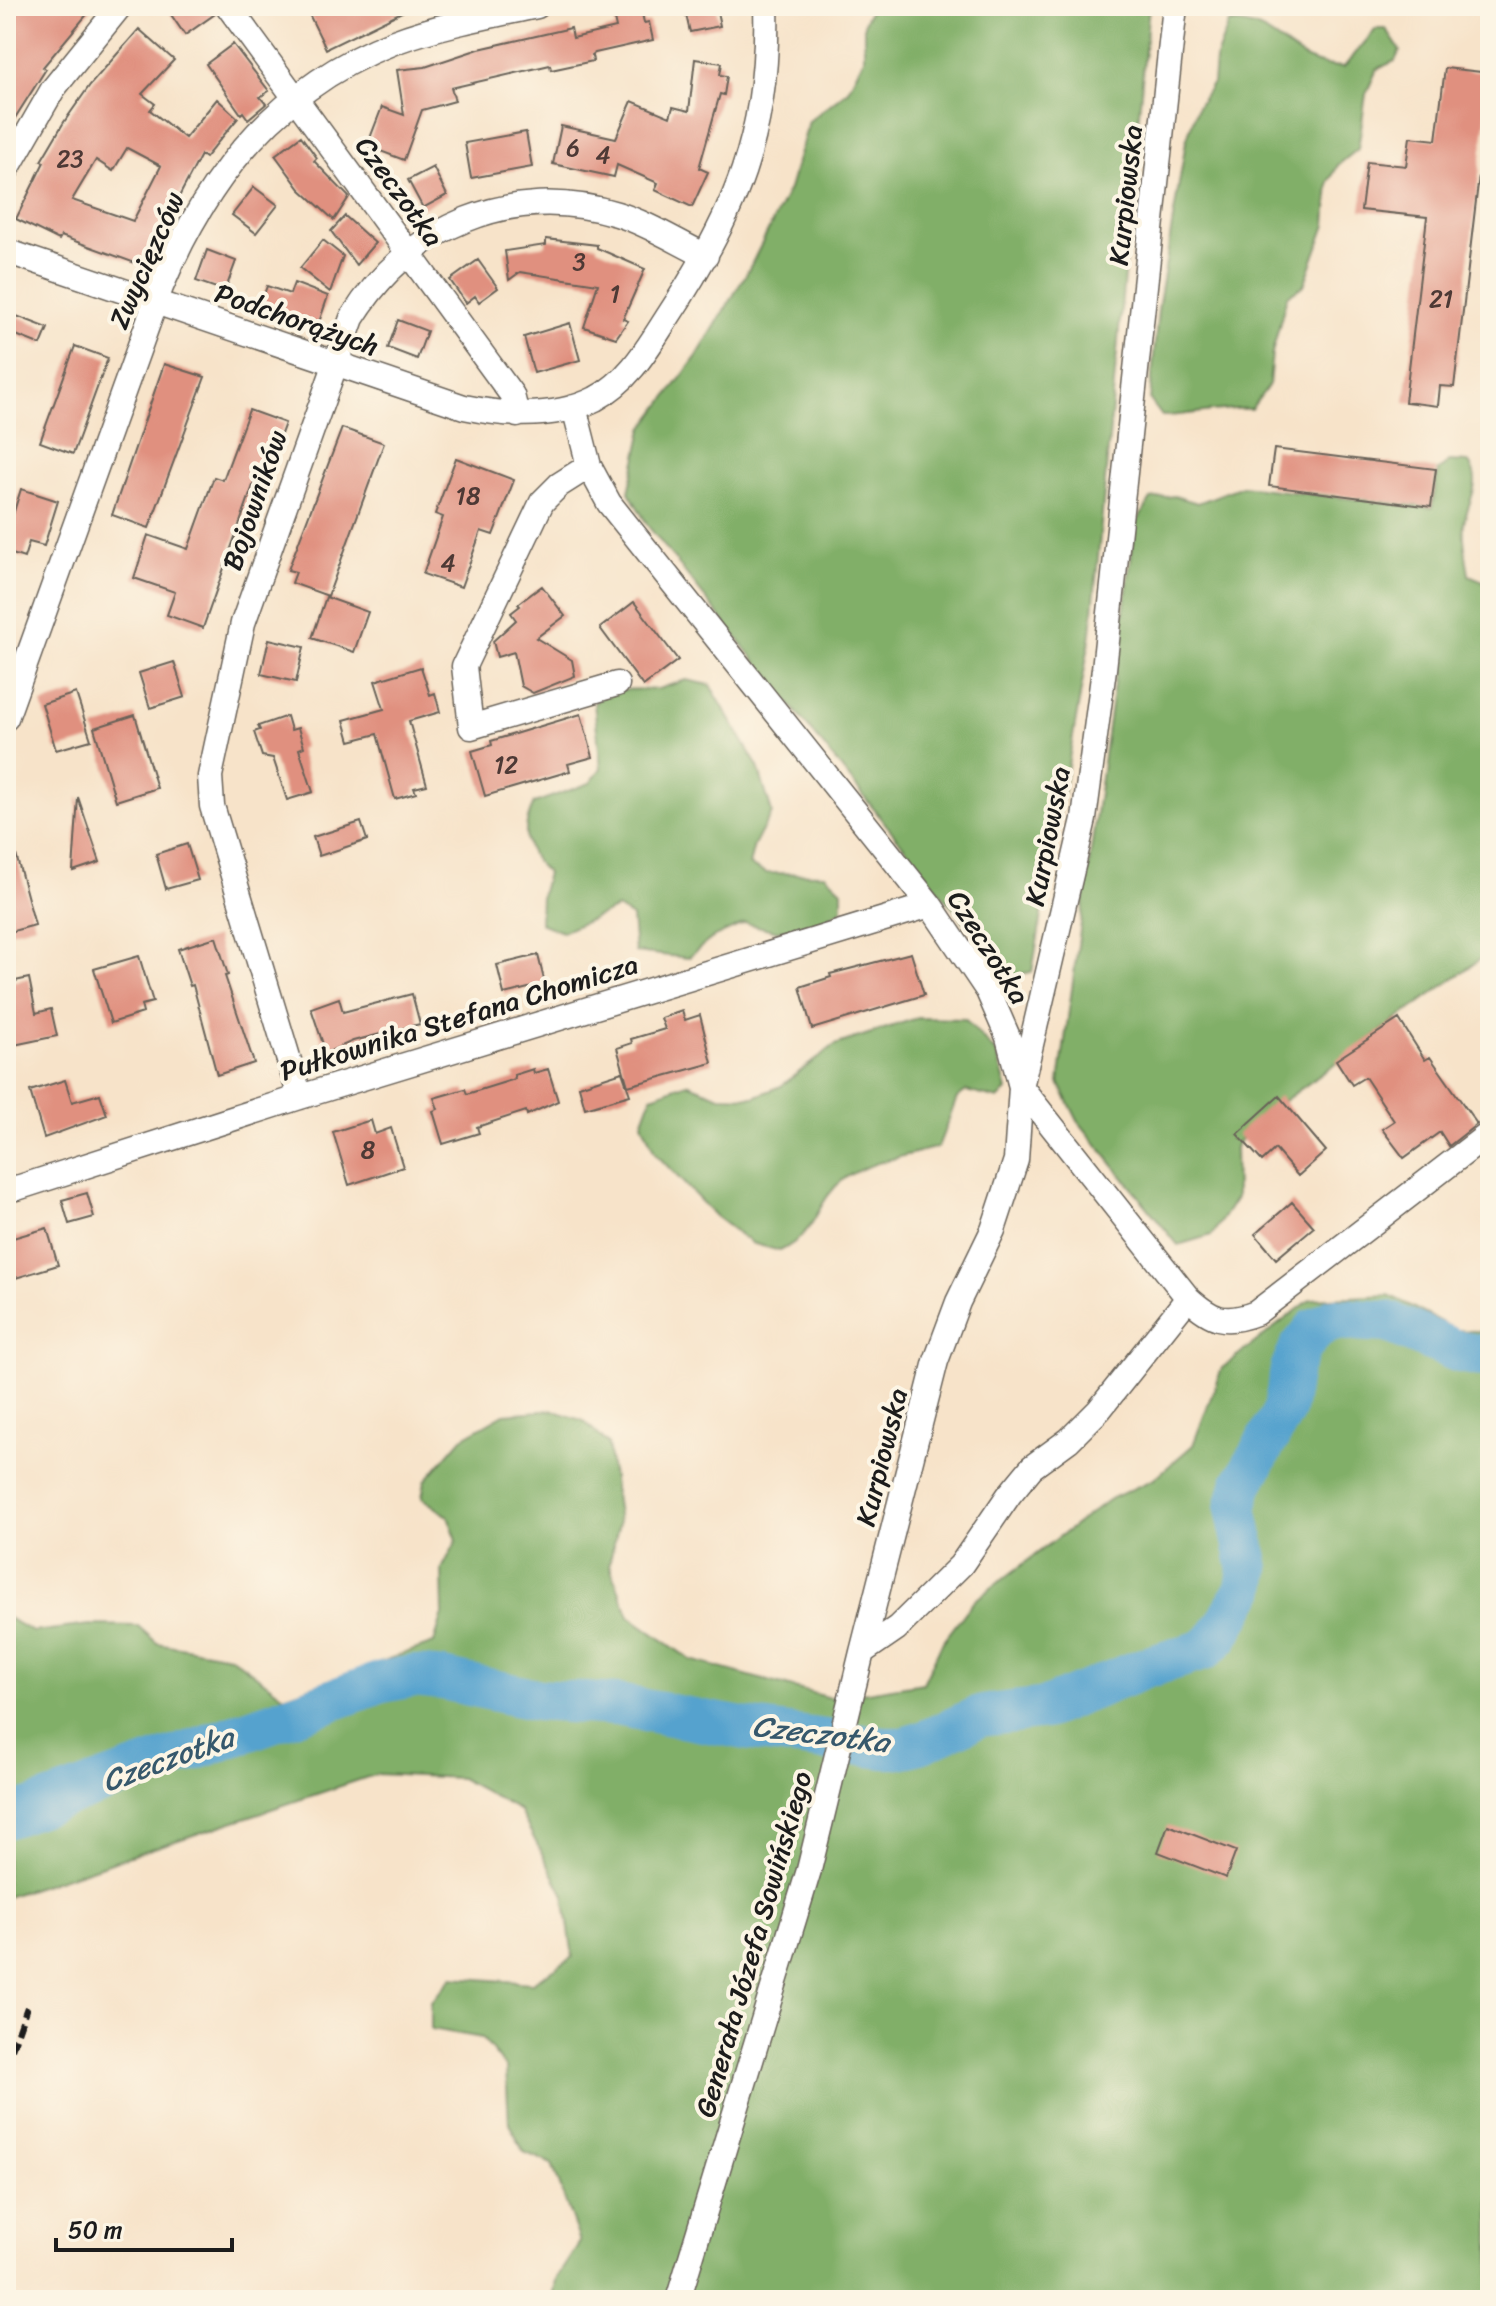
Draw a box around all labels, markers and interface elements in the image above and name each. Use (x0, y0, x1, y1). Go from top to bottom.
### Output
street label: Kurpiowska (1094, 122, 1157, 268)
street label: Czeczotka (342, 125, 457, 257)
house number: 6 (566, 127, 580, 169)
house number: 4 (596, 134, 611, 176)
house number: 23 (56, 138, 84, 180)
street label: Zwycięzców (94, 184, 199, 337)
house number: 3 (572, 241, 586, 283)
street label: Podchorążych (208, 268, 386, 370)
house number: 1 (610, 273, 620, 315)
house number: 21 (1429, 278, 1453, 320)
street label: Bojowników (208, 423, 301, 577)
house number: 18 (456, 475, 480, 517)
house number: 4 (441, 542, 456, 584)
house number: 12 (494, 744, 518, 786)
street label: Kurpiowska (1010, 762, 1085, 910)
street label: Czeczotka (934, 880, 1043, 1014)
street label: Pułkownika Stefana Chomicza (274, 940, 644, 1095)
house number: 8 (361, 1129, 375, 1171)
street label: Kurpiowska (841, 1383, 922, 1531)
water label: Czeczotka (750, 1699, 895, 1770)
water label: Czeczotka (94, 1709, 244, 1808)
street label: Generała Józefa Sowińskiego (681, 1765, 826, 2123)
scale bar (56, 2202, 232, 2252)
text: 50 m (68, 2209, 123, 2251)

